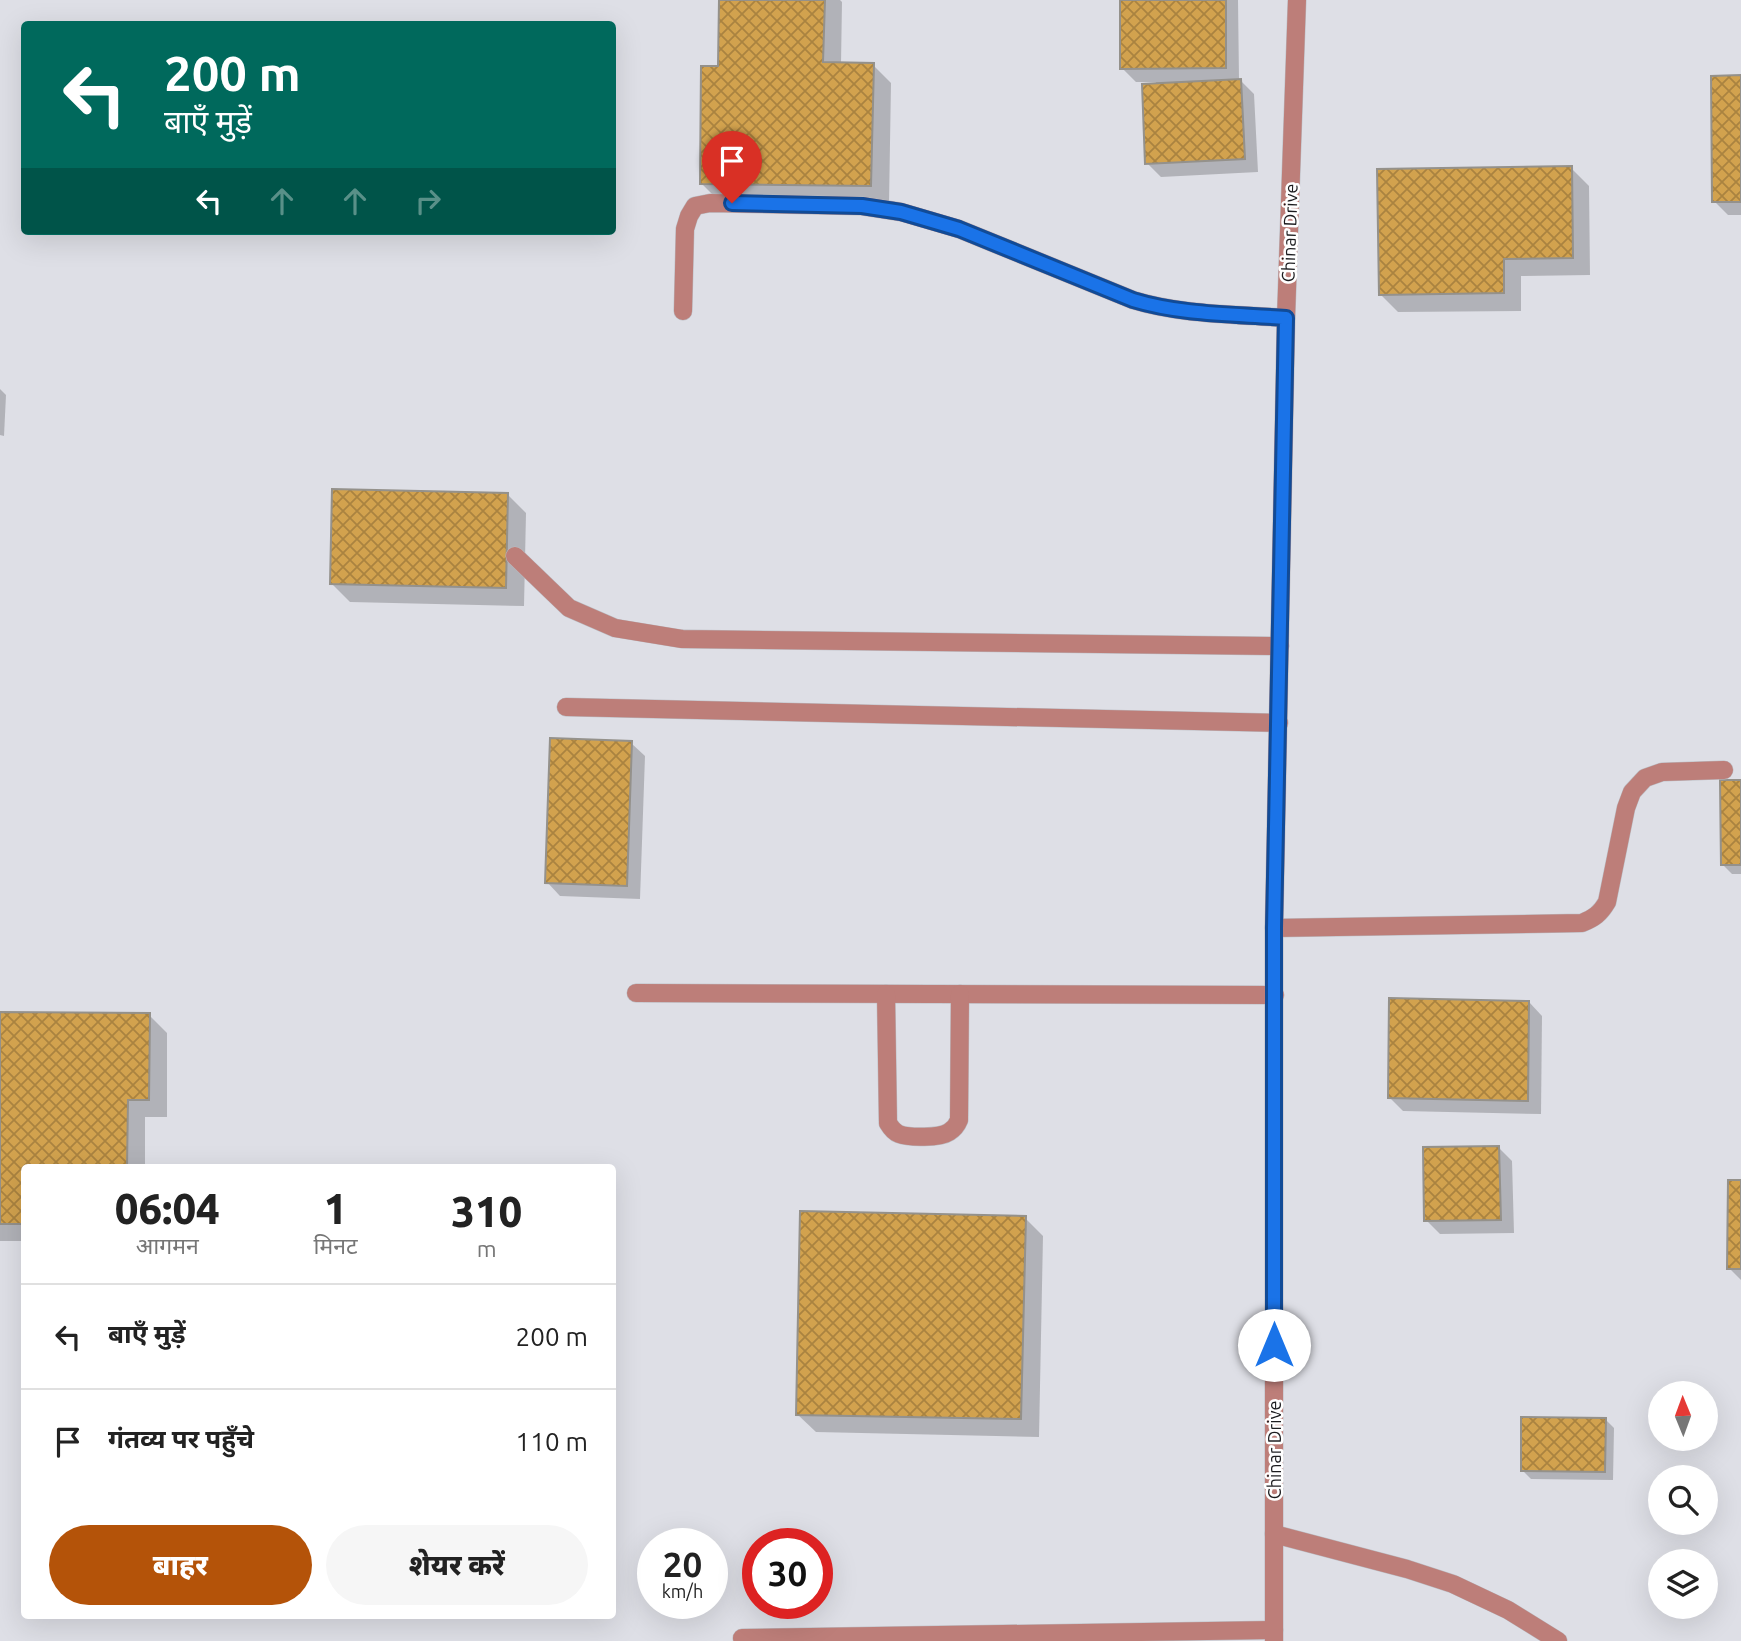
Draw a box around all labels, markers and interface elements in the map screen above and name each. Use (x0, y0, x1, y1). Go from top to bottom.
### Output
text: 200 m (164, 45, 301, 100)
icon: left (49, 49, 140, 140)
text: बाएँ मुड़ें (164, 103, 252, 139)
pin (702, 131, 762, 203)
icon: arrive (713, 142, 751, 180)
icon: left (190, 182, 228, 220)
icon: ahead (263, 182, 301, 220)
icon: ahead (336, 182, 374, 220)
icon: right (409, 182, 447, 220)
street label: Chinar Drive (1277, 183, 1301, 283)
text: 06:04 (115, 1185, 220, 1232)
text: 1 (324, 1185, 347, 1232)
text: 310 (451, 1188, 522, 1235)
text: आगमन (136, 1233, 199, 1258)
text: मिनट (313, 1233, 358, 1258)
text: m (477, 1236, 497, 1261)
position arrow (1237, 1308, 1311, 1382)
icon: left (49, 1318, 87, 1356)
text: बाएँ मुड़ें (108, 1319, 185, 1348)
text: 200 m (516, 1322, 588, 1351)
north arrow (1648, 1381, 1718, 1451)
map controls (1648, 1381, 1718, 1619)
street label: Chinar Drive (1264, 1401, 1284, 1499)
icon: arrive (49, 1423, 87, 1461)
text: गंतव्य पर पहुँचे (108, 1424, 254, 1453)
text: 110 m (516, 1427, 588, 1456)
button: search (1648, 1465, 1718, 1535)
button: बाहर (49, 1525, 312, 1605)
button: शेयर करें (326, 1525, 588, 1605)
speed limit sign: 30 (742, 1528, 833, 1619)
text: 20 (663, 1544, 702, 1584)
button: layers (1648, 1549, 1718, 1619)
text: km/h (662, 1581, 703, 1601)

